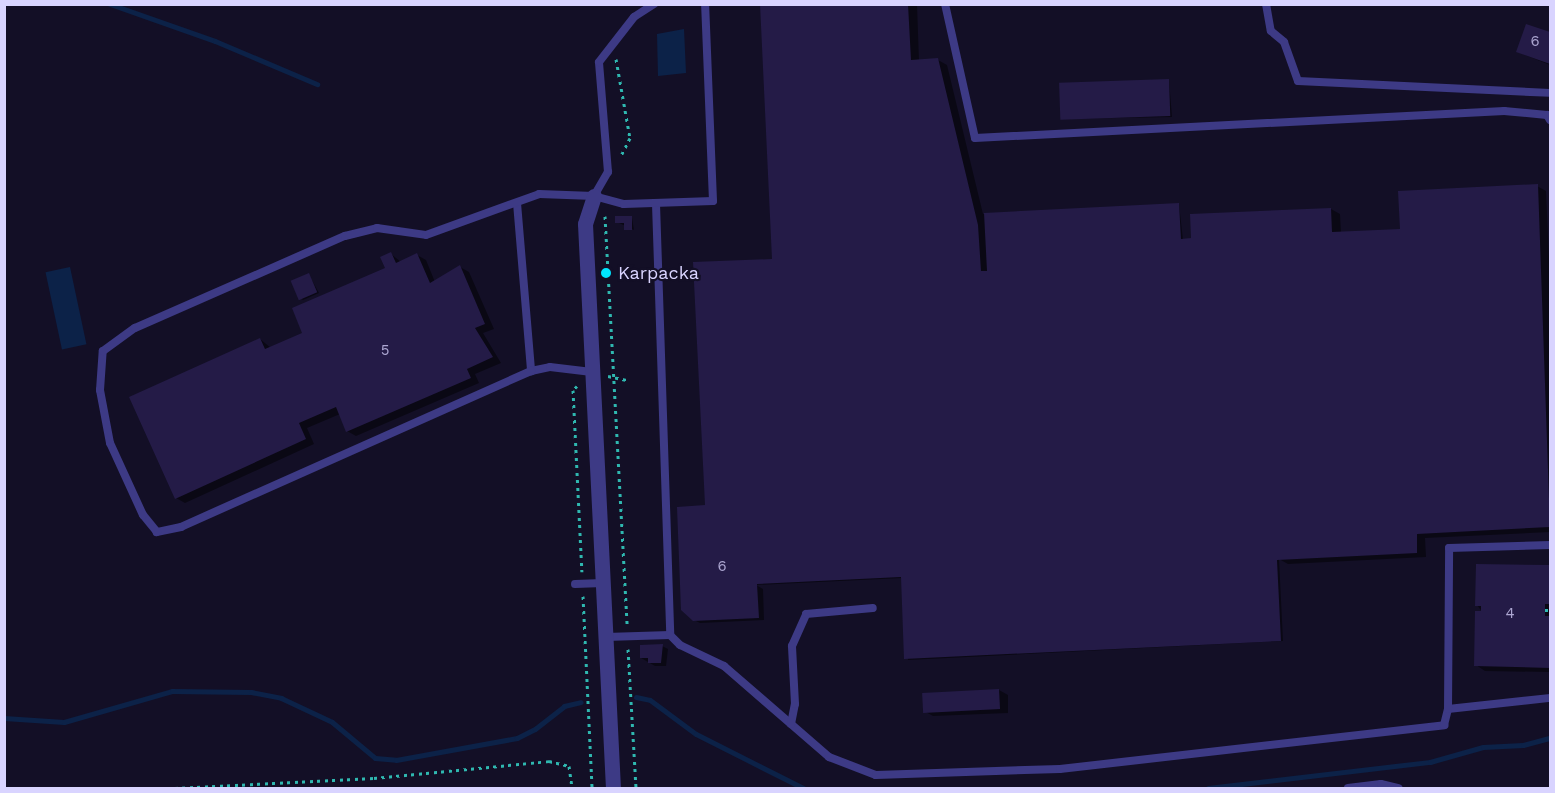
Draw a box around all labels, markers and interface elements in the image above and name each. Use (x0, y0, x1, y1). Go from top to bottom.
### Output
house number: 6 (1530, 33, 1540, 51)
place label: Karpacka (618, 262, 699, 284)
marker: Karpacka (599, 266, 613, 280)
house number: 5 (381, 342, 389, 360)
house number: 6 (717, 558, 727, 576)
house number: 4 (1505, 605, 1515, 623)

